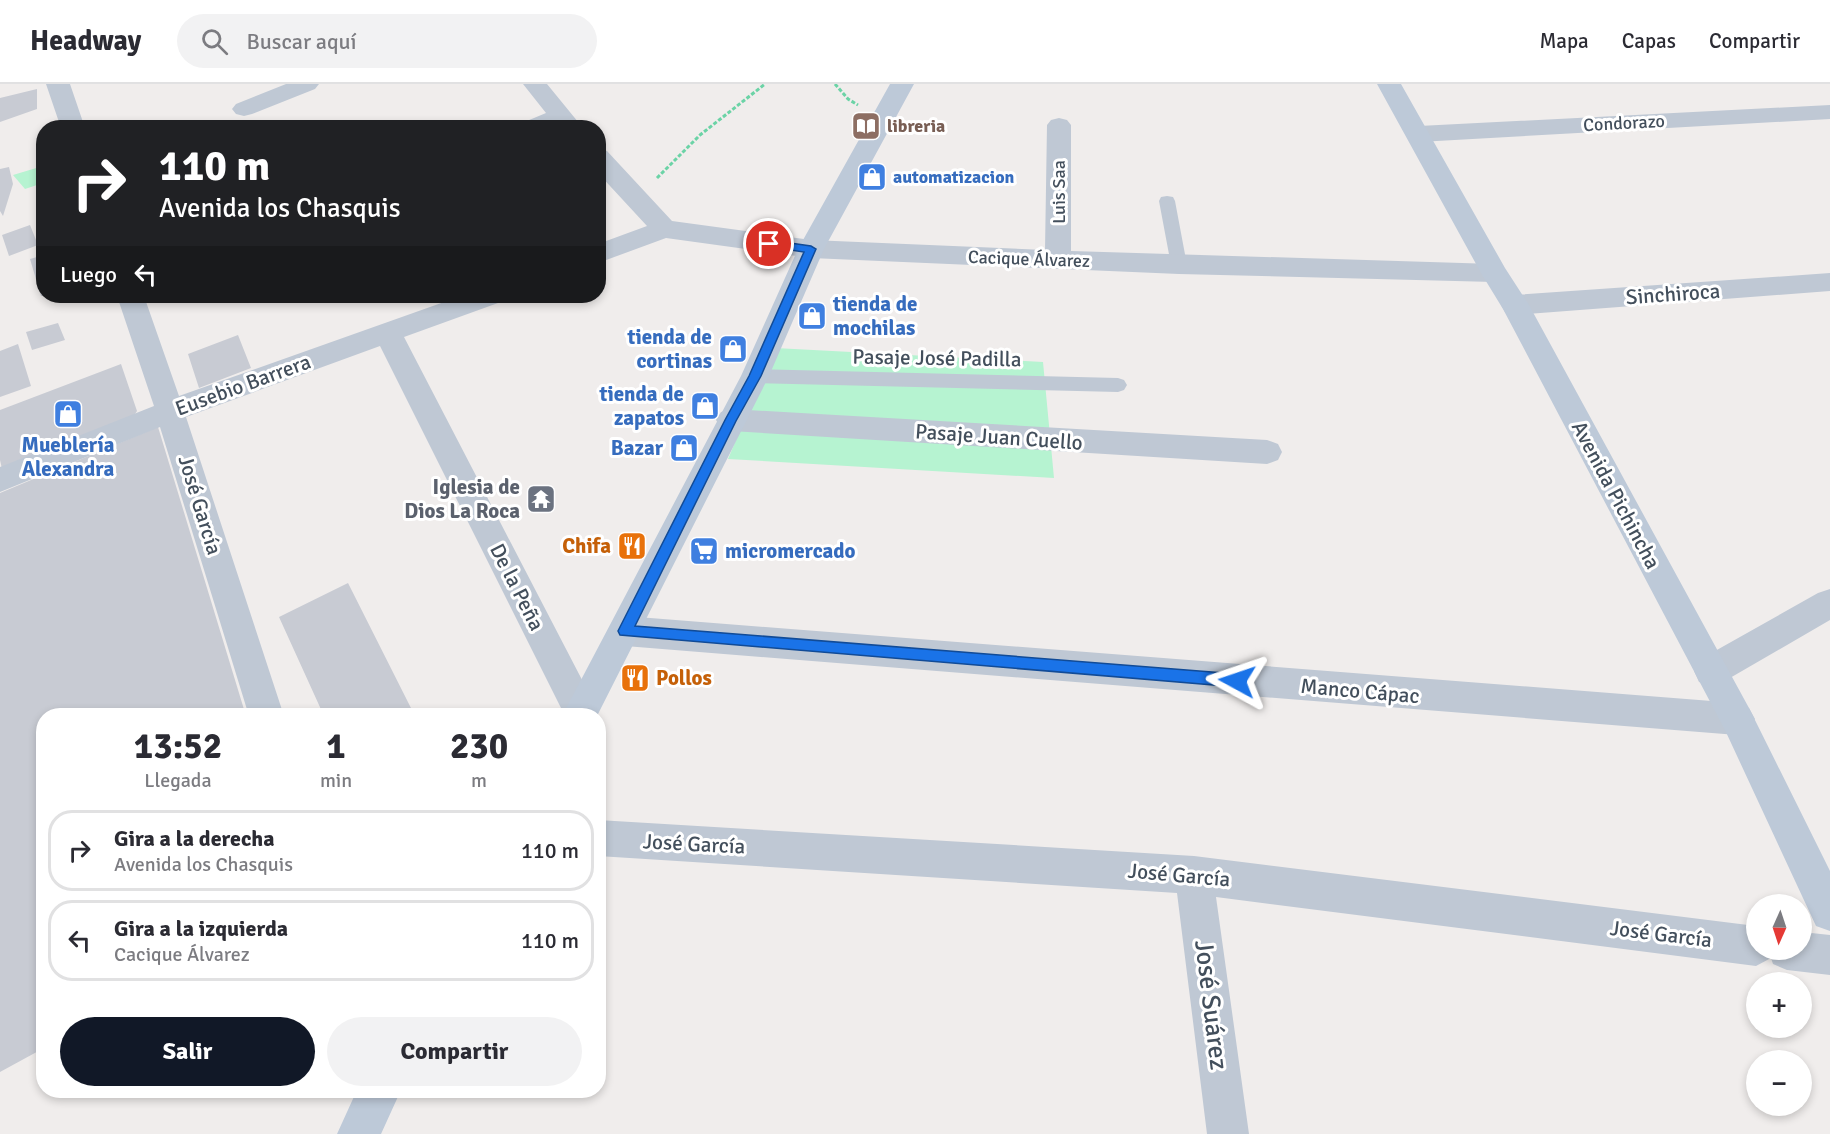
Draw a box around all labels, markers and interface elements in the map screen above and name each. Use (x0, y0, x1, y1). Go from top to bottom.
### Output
search box (177, 14, 597, 68)
text: Headway (30, 24, 141, 58)
icon: search (198, 25, 231, 58)
text: Buscar aquí (246, 28, 356, 55)
text: Mapa (1539, 28, 1589, 54)
text: Capas (1622, 28, 1676, 54)
text: Compartir (1709, 28, 1800, 54)
library icon: libreria (850, 110, 882, 142)
street label: Condorazo (1583, 110, 1665, 136)
place label: libreria (887, 115, 945, 137)
text: 110 m (159, 141, 270, 192)
icon: right (60, 144, 138, 222)
street label: Luis Saa (1048, 160, 1070, 224)
shop icon: automatizacion (856, 161, 888, 193)
place label: automatizacion (893, 166, 1015, 188)
text: Avenida los Chasquis (159, 192, 401, 225)
pin (743, 218, 794, 269)
icon: arrive (752, 227, 785, 260)
street label: Cacique Álvarez (968, 246, 1090, 272)
icon: left (129, 258, 162, 291)
text: Luego (60, 261, 117, 288)
street label: Sinchiroca (1625, 278, 1721, 310)
place label: tienda de mochilas (832, 291, 918, 341)
shop icon: tienda de mochilas (796, 300, 828, 332)
place label: tienda de cortinas (627, 324, 712, 374)
shop icon: tienda de cortinas (717, 333, 749, 365)
street label: Pasaje José Padilla (852, 344, 1022, 372)
street label: Eusebio Barrera (172, 348, 314, 422)
place label: tienda de zapatos (599, 381, 684, 431)
shop icon: tienda de zapatos (689, 390, 721, 422)
shop icon: Mueblería Alexandra (52, 398, 84, 430)
street label: Avenida Pichincha (1566, 417, 1666, 573)
street label: Pasaje Juan Cuello (914, 418, 1084, 456)
place label: Mueblería Alexandra (21, 432, 115, 482)
shop icon: Bazar (668, 432, 700, 464)
place label: Bazar (611, 435, 664, 461)
street label: José García (173, 452, 227, 558)
place label: Iglesia de Dios La Roca (404, 474, 520, 524)
temple icon: Iglesia de Dios La Roca (525, 483, 557, 515)
restaurant icon: Chifa (616, 530, 648, 562)
place label: Chifa (562, 533, 611, 559)
supermarket icon: micromercado (688, 535, 720, 567)
place label: micromercado (725, 538, 856, 564)
street label: De la Peña (484, 539, 550, 635)
position arrow (1205, 649, 1269, 713)
restaurant icon: Pollos (619, 662, 651, 694)
place label: Pollos (656, 665, 712, 691)
street label: Manco Cápac (1300, 673, 1421, 709)
text: 13:52 (134, 724, 222, 769)
text: 1 (326, 724, 346, 769)
text: 230 (450, 724, 508, 769)
text: Llegada (144, 768, 212, 793)
text: min (320, 768, 352, 793)
text: m (471, 768, 487, 793)
text: Gira a la derecha (114, 825, 275, 852)
street label: José García (642, 828, 746, 860)
icon: right (63, 834, 96, 867)
text: 110 m (521, 837, 579, 864)
text: Avenida los Chasquis (114, 852, 293, 877)
street label: José García (1127, 858, 1231, 892)
north arrow (1746, 894, 1812, 960)
map controls (1746, 894, 1812, 1116)
text: Gira a la izquierda (114, 915, 288, 942)
street label: José García (1609, 915, 1713, 953)
icon: left (63, 924, 96, 957)
text: 110 m (521, 927, 579, 954)
street label: José Suárez (1187, 938, 1235, 1072)
text: Cacique Álvarez (114, 942, 250, 967)
button: + (1746, 972, 1812, 1038)
button: Salir (60, 1017, 315, 1086)
button: Compartir (327, 1017, 582, 1086)
button: − (1746, 1050, 1812, 1116)

